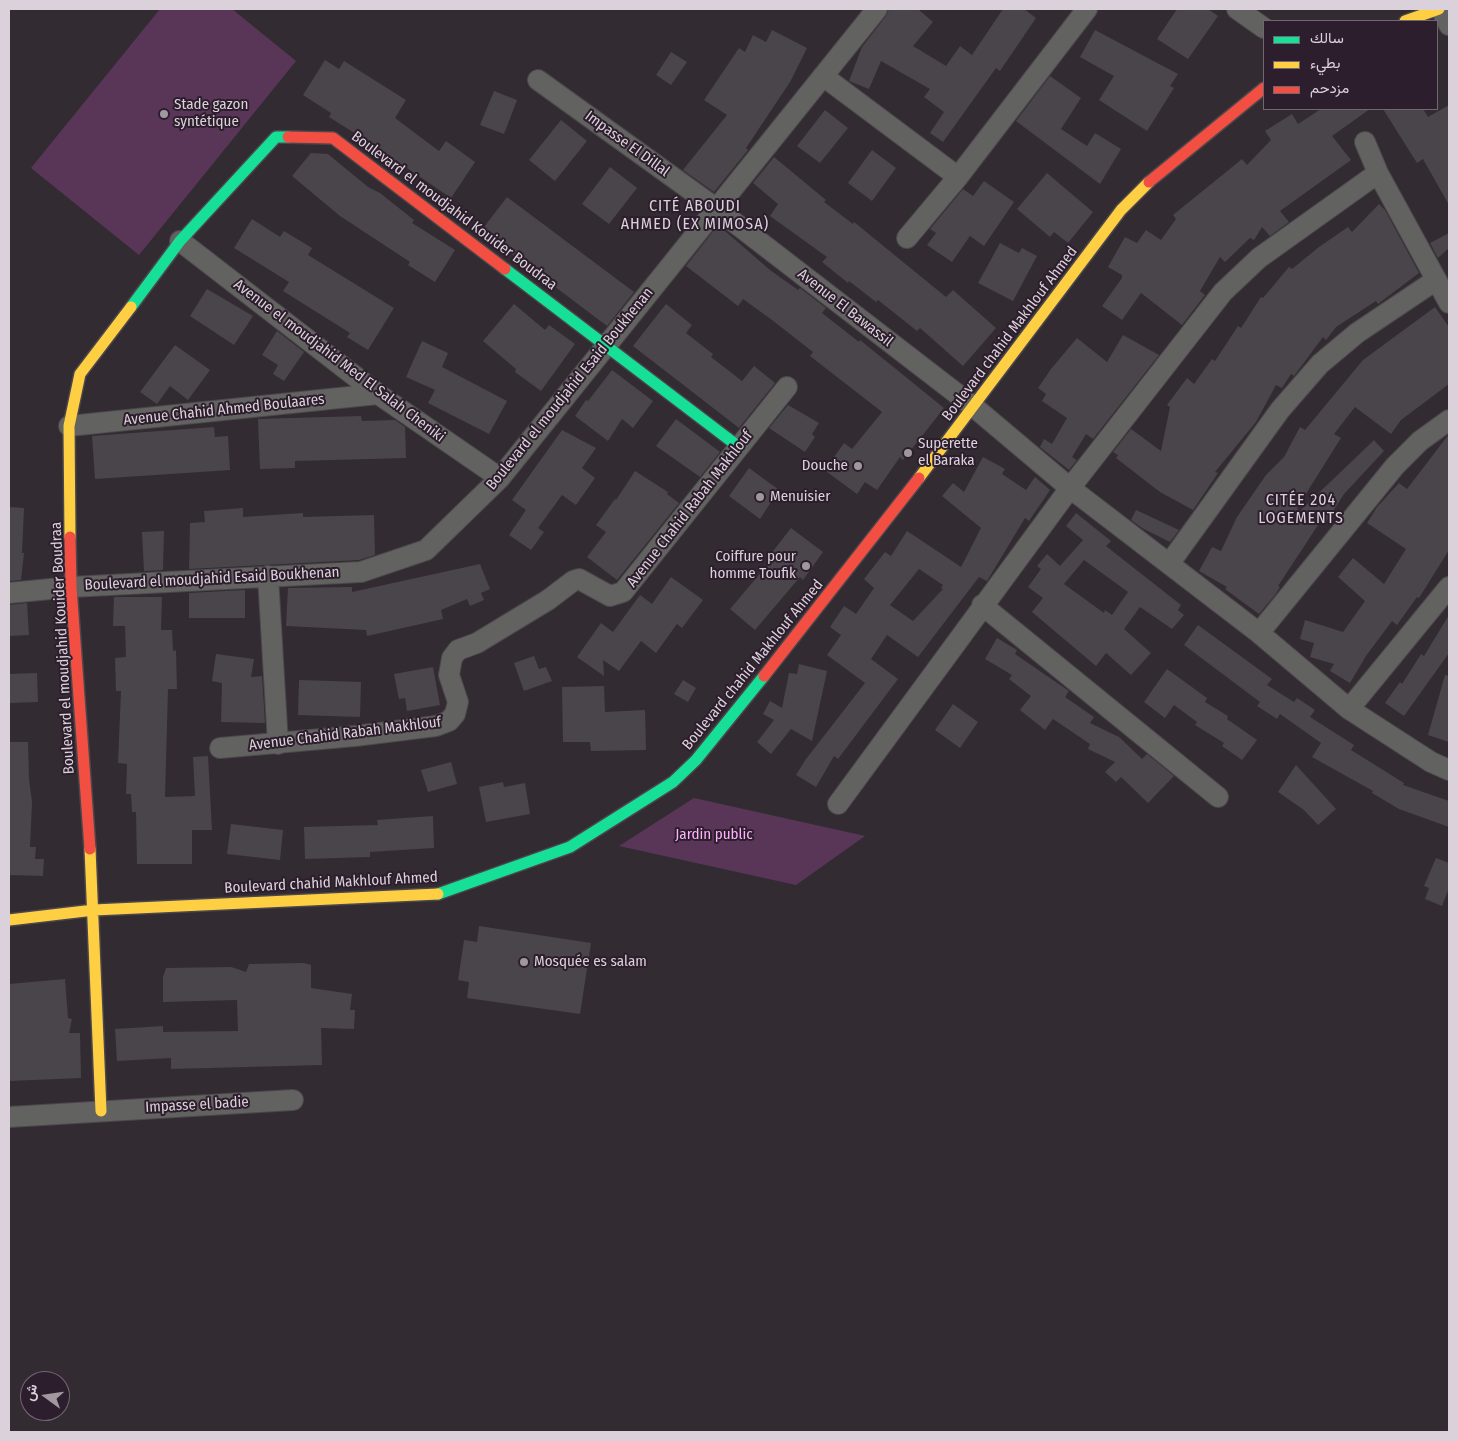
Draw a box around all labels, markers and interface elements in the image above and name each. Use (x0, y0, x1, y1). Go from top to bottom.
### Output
legend (1263, 20, 1438, 110)
text: سالك (1310, 29, 1344, 47)
text: بطيء (1310, 54, 1340, 72)
text: مزدحم (1310, 79, 1349, 97)
place label: Stade gazon syntétique (174, 96, 248, 131)
street label: Impasse El Dillal (581, 107, 673, 181)
marker: Stade gazon syntétique (158, 108, 170, 120)
street label: Boulevard el moudjahid Kouider Boudraa (348, 128, 560, 294)
district label: CITÉ ABOUDI AHMED (EX MIMOSA) (619, 197, 771, 235)
street label: Boulevard chahid Makhlouf Ahmed (939, 243, 1081, 425)
street label: Avenue El Bawassil (794, 265, 896, 351)
street label: Avenue el moudjahid Med El Salah Cheniki (230, 276, 448, 446)
street label: Boulevard el moudjahid Esaid Boukhenan (483, 284, 657, 494)
street label: Avenue Chahid Ahmed Boulaares (123, 390, 325, 430)
street label: Avenue Chahid Rabah Makhlouf (623, 427, 757, 591)
place label: Superette el Baraka (918, 435, 978, 470)
marker: Superette el Baraka (902, 447, 914, 459)
place label: Douche (802, 457, 848, 475)
marker: Douche (852, 460, 864, 472)
place label: Menuisier (770, 488, 830, 506)
marker: Menuisier (754, 491, 766, 503)
district label: CITÉE 204 LOGEMENTS (1257, 491, 1345, 529)
street label: Boulevard el moudjahid Kouider Boudraa (47, 521, 79, 775)
place label: Coiffure pour homme Toufik (710, 548, 796, 583)
marker: Coiffure pour homme Toufik (800, 560, 812, 572)
street label: Boulevard el moudjahid Esaid Boukhenan (84, 563, 340, 595)
street label: Boulevard chahid Makhlouf Ahmed (679, 576, 827, 754)
street label: Avenue Chahid Rabah Makhlouf (248, 713, 442, 755)
park label: Jardin public (675, 826, 753, 844)
street label: Boulevard chahid Makhlouf Ahmed (224, 868, 438, 898)
place label: Mosquée es salam (534, 953, 647, 971)
marker: Mosquée es salam (518, 956, 530, 968)
street label: Impasse el badie (145, 1093, 249, 1117)
north arrow (20, 1371, 70, 1421)
text: ش (21, 1382, 41, 1403)

